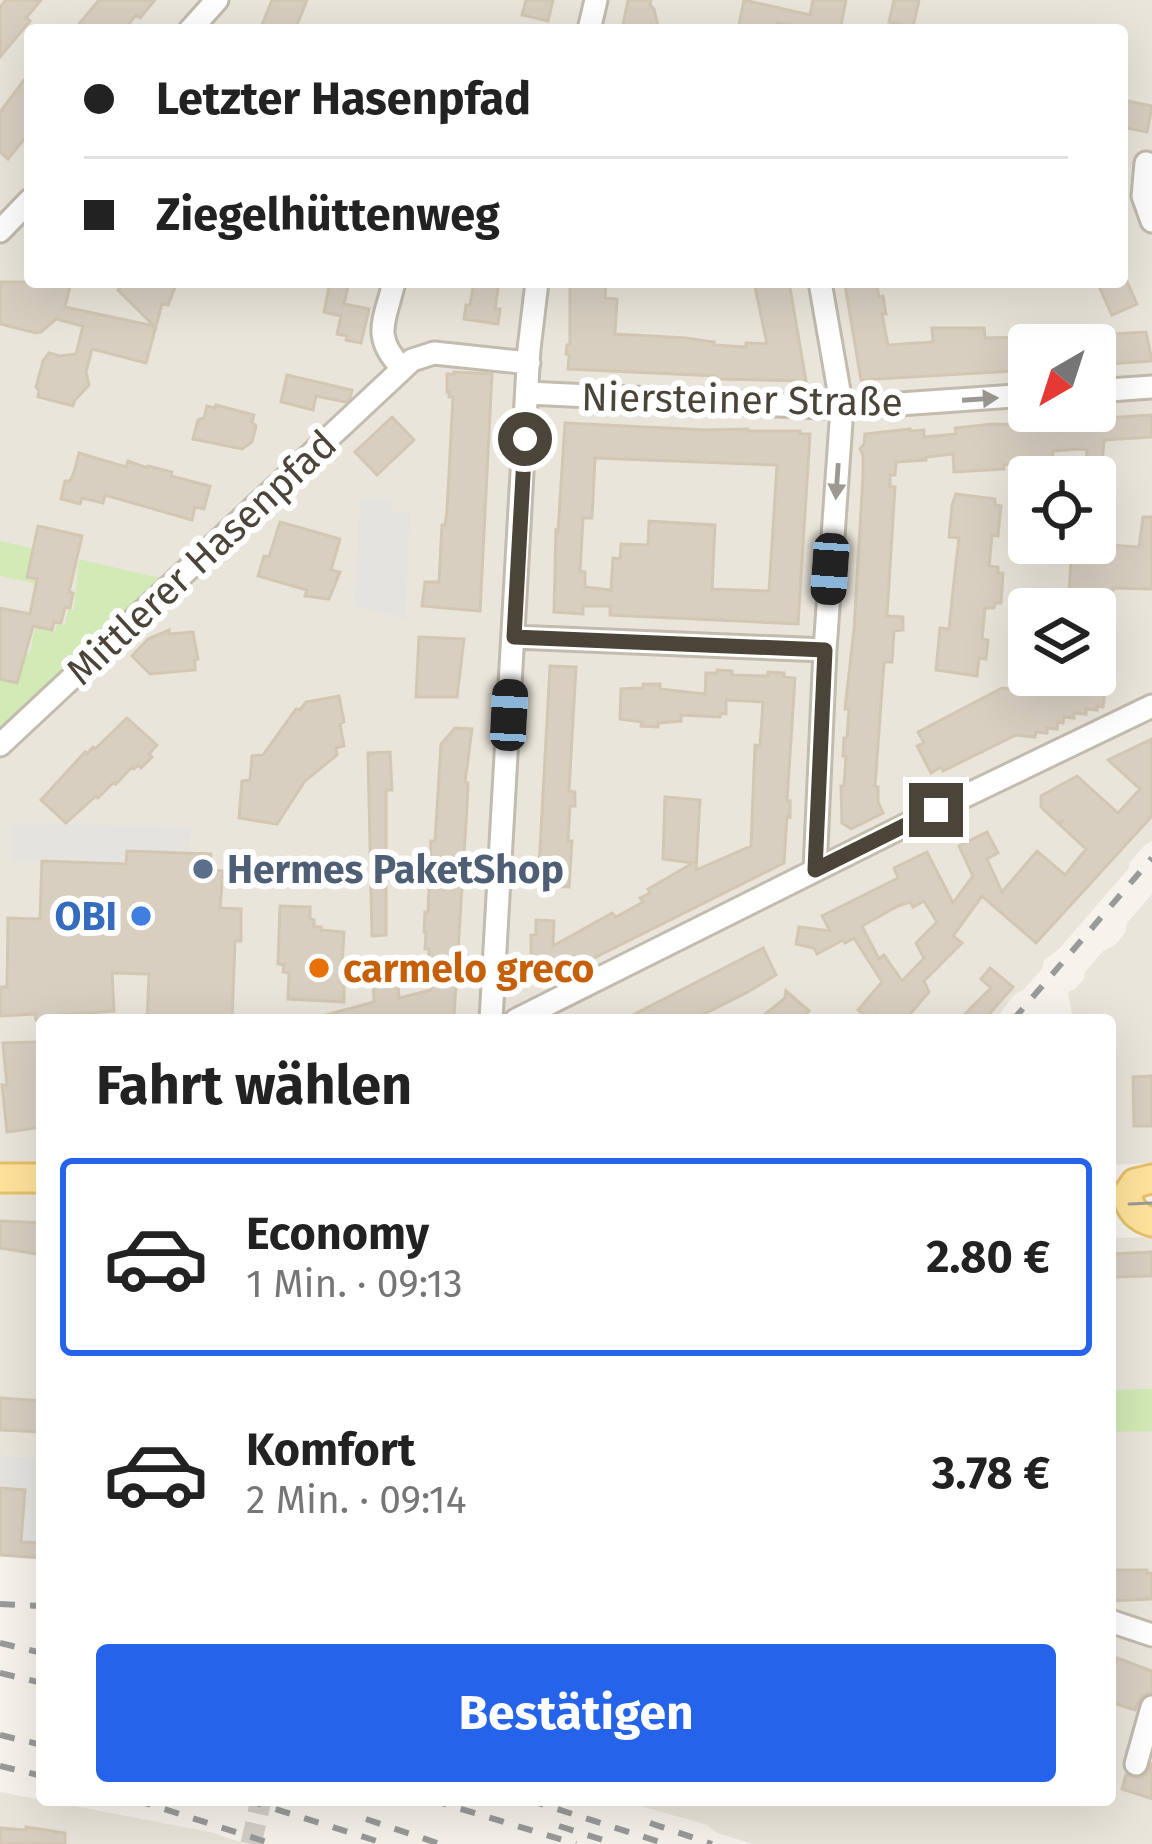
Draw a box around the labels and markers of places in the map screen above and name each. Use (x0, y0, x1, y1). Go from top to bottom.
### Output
place label: Hermes PaketShop (227, 847, 564, 893)
marker: Hermes PaketShop (190, 856, 216, 882)
place label: OBI (55, 894, 117, 940)
marker: OBI (128, 903, 154, 929)
place label: carmelo greco (343, 946, 594, 992)
marker: carmelo greco (306, 955, 332, 981)

